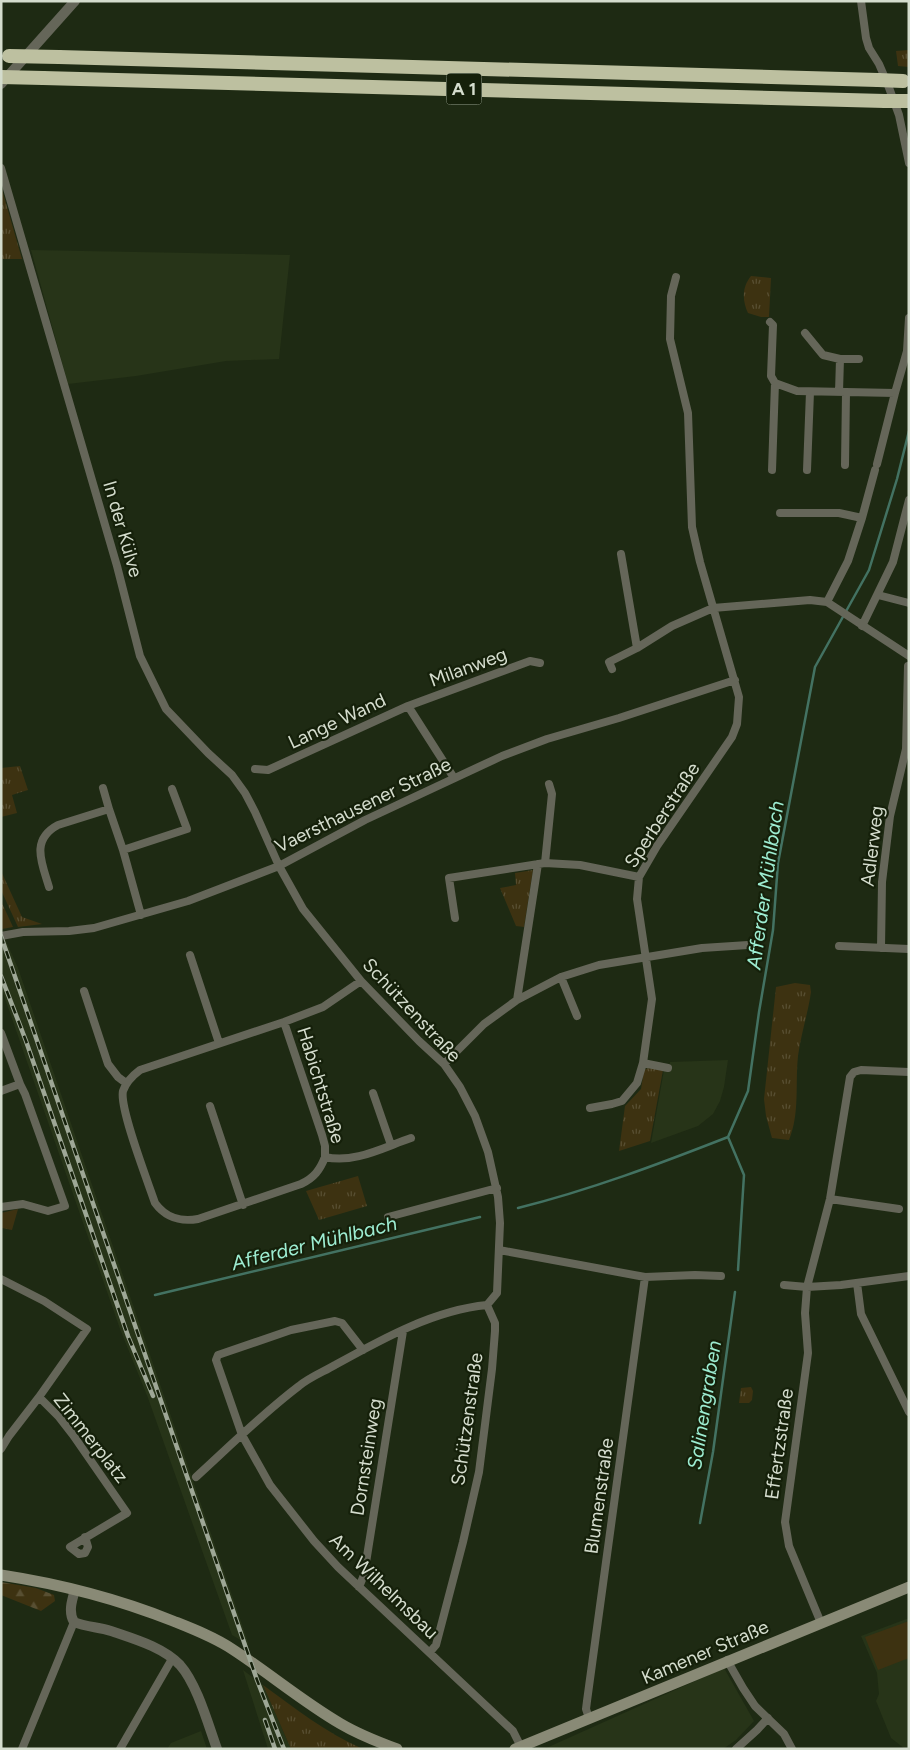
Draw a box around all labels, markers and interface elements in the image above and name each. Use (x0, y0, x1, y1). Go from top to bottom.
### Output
road number: A 1 (446, 74, 482, 105)
street label: In der Külve (98, 478, 148, 580)
street label: Milanweg (426, 642, 510, 692)
street label: Lange Wand (284, 688, 390, 754)
street label: Vaersthausener Straße (271, 752, 455, 858)
street label: Sperberstraße (619, 758, 705, 872)
water label: Afferder Mühlbach (741, 799, 789, 972)
street label: Adlerweg (856, 804, 888, 888)
street label: Schützenstraße (358, 953, 466, 1067)
street label: Habichtstraße (292, 1024, 350, 1146)
water label: Afferder Mühlbach (228, 1211, 399, 1275)
water label: Salinengraben (682, 1339, 726, 1471)
street label: Schützenstraße (446, 1351, 488, 1487)
street label: Effertzstraße (760, 1387, 798, 1501)
street label: Zimmerplatz (49, 1389, 133, 1487)
street label: Dornsteinweg (345, 1397, 387, 1517)
street label: Blumenstraße (579, 1437, 619, 1555)
street label: Am Wilhelmsbau (325, 1528, 443, 1644)
street label: Kamener Straße (638, 1615, 772, 1689)

